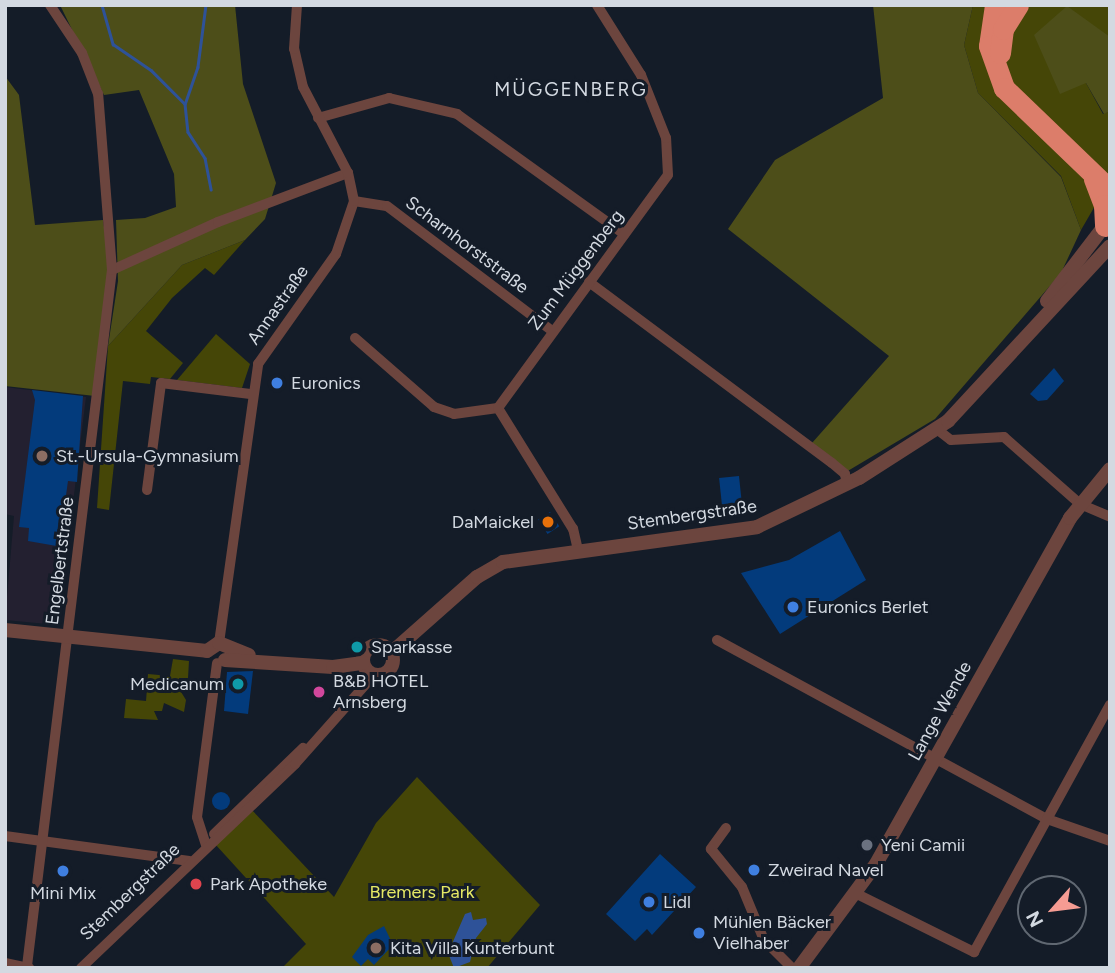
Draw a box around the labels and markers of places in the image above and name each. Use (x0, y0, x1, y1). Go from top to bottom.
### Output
place label: Euronics (291, 372, 361, 394)
marker: Euronics (269, 375, 285, 391)
place label: St.-Ursula-Gymnasium (56, 445, 239, 467)
marker: St.-Ursula-Gymnasium (34, 448, 50, 464)
place label: DaMaickel (452, 511, 534, 533)
marker: DaMaickel (540, 514, 556, 530)
place label: Euronics Berlet (807, 596, 929, 618)
marker: Euronics Berlet (785, 599, 801, 615)
place label: Sparkasse (371, 636, 452, 658)
marker: Sparkasse (349, 639, 365, 655)
place label: B&B HOTEL Arnsberg (333, 671, 428, 714)
place label: Medicanum (130, 673, 224, 695)
marker: Medicanum (230, 676, 246, 692)
marker: B&B HOTEL Arnsberg (311, 684, 327, 700)
place label: Yeni Camii (881, 834, 965, 856)
marker: Yeni Camii (859, 837, 875, 853)
place label: Zweirad Navel (768, 859, 884, 881)
marker: Zweirad Navel (746, 862, 762, 878)
marker: Mini Mix (55, 863, 71, 879)
place label: Park Apotheke (210, 873, 327, 895)
marker: Park Apotheke (188, 876, 204, 892)
place label: Mini Mix (30, 882, 96, 904)
place label: Lidl (663, 891, 691, 913)
marker: Lidl (641, 894, 657, 910)
place label: Mühlen Bäcker Vielhaber (713, 912, 831, 954)
marker: Mühlen Bäcker Vielhaber (691, 925, 707, 941)
place label: Kita Villa Kunterbunt (390, 937, 555, 959)
marker: Kita Villa Kunterbunt (368, 940, 384, 956)

